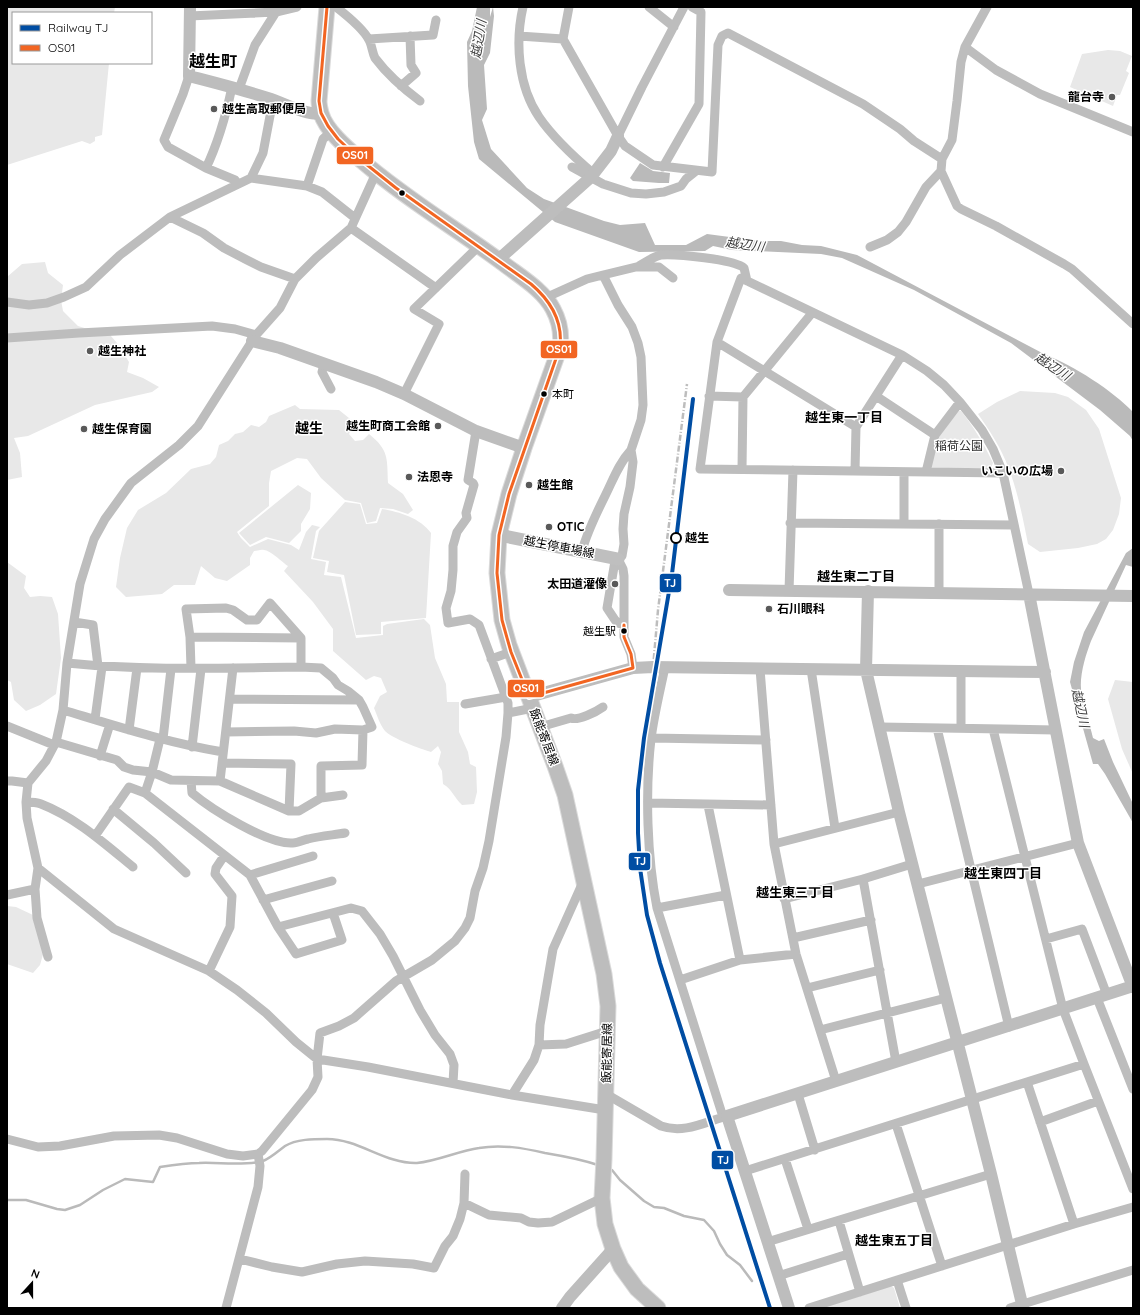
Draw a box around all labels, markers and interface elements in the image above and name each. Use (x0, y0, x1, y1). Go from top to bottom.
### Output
legend (12, 12, 152, 64)
water label: 越辺川 (467, 17, 489, 60)
text: Railway TJ (48, 20, 108, 35)
text: OS01 (48, 40, 76, 55)
district label: 越生町 (189, 51, 237, 71)
place label: 龍台寺 (1068, 89, 1104, 104)
marker: 龍台寺 (1107, 92, 1117, 102)
place label: 越生高取郵便局 (222, 101, 306, 116)
marker: 越生高取郵便局 (209, 104, 219, 114)
line badge: OS01 (336, 146, 374, 165)
text: OS01 (342, 148, 368, 162)
unlabelled marker (397, 188, 407, 198)
water label: 越辺川 (725, 233, 767, 255)
line badge: OS01 (540, 340, 578, 359)
text: OS01 (546, 342, 572, 356)
place label: 越生神社 (98, 343, 146, 358)
marker: 越生神社 (85, 346, 95, 356)
water label: 越辺川 (1032, 349, 1075, 384)
place label: 本町 (552, 387, 574, 401)
marker: 本町 (539, 389, 549, 399)
district label: 越生東一丁目 (805, 409, 883, 425)
place label: 越生町商工会館 (346, 418, 430, 433)
district label: 越生 (295, 419, 323, 437)
place label: 越生保育園 (92, 421, 152, 436)
marker: 越生町商工会館 (433, 421, 443, 431)
marker: 越生保育園 (79, 424, 89, 434)
park label: 稲荷公園 (935, 438, 983, 453)
place label: いこいの広場 (981, 463, 1053, 478)
marker: いこいの広場 (1056, 466, 1066, 476)
place label: 法恩寺 (417, 469, 453, 484)
marker: 法恩寺 (404, 472, 414, 482)
place label: 越生館 (537, 477, 573, 492)
marker: 越生館 (524, 480, 534, 490)
place label: OTIC (557, 519, 585, 534)
marker: OTIC (544, 522, 554, 532)
place label: 越生 (685, 530, 709, 545)
street label: 越生停車場線 (522, 532, 596, 561)
marker: 越生 (670, 532, 682, 544)
district label: 越生東二丁目 (817, 568, 895, 584)
line badge: TJ (659, 573, 682, 593)
place label: 太田道灌像 (547, 576, 607, 591)
text: TJ (664, 576, 676, 590)
marker: 太田道灌像 (610, 579, 620, 589)
place label: 石川眼科 (777, 601, 825, 616)
marker: 石川眼科 (764, 604, 774, 614)
place label: 越生駅 (583, 624, 616, 638)
marker: 越生駅 (619, 626, 629, 636)
line badge: OS01 (507, 679, 545, 698)
text: OS01 (513, 681, 539, 695)
water label: 越辺川 (1069, 687, 1093, 731)
street label: 飯能寄居線 (527, 706, 562, 768)
line badge: TJ (628, 852, 651, 871)
text: TJ (634, 854, 646, 868)
district label: 越生東四丁目 (964, 865, 1042, 881)
district label: 越生東三丁目 (756, 884, 834, 900)
street label: 飯能寄居線 (598, 1023, 615, 1083)
line badge: TJ (711, 1150, 734, 1170)
text: TJ (717, 1153, 729, 1167)
district label: 越生東五丁目 (855, 1232, 933, 1248)
north arrow (12, 1263, 52, 1303)
text: N (29, 1266, 42, 1282)

